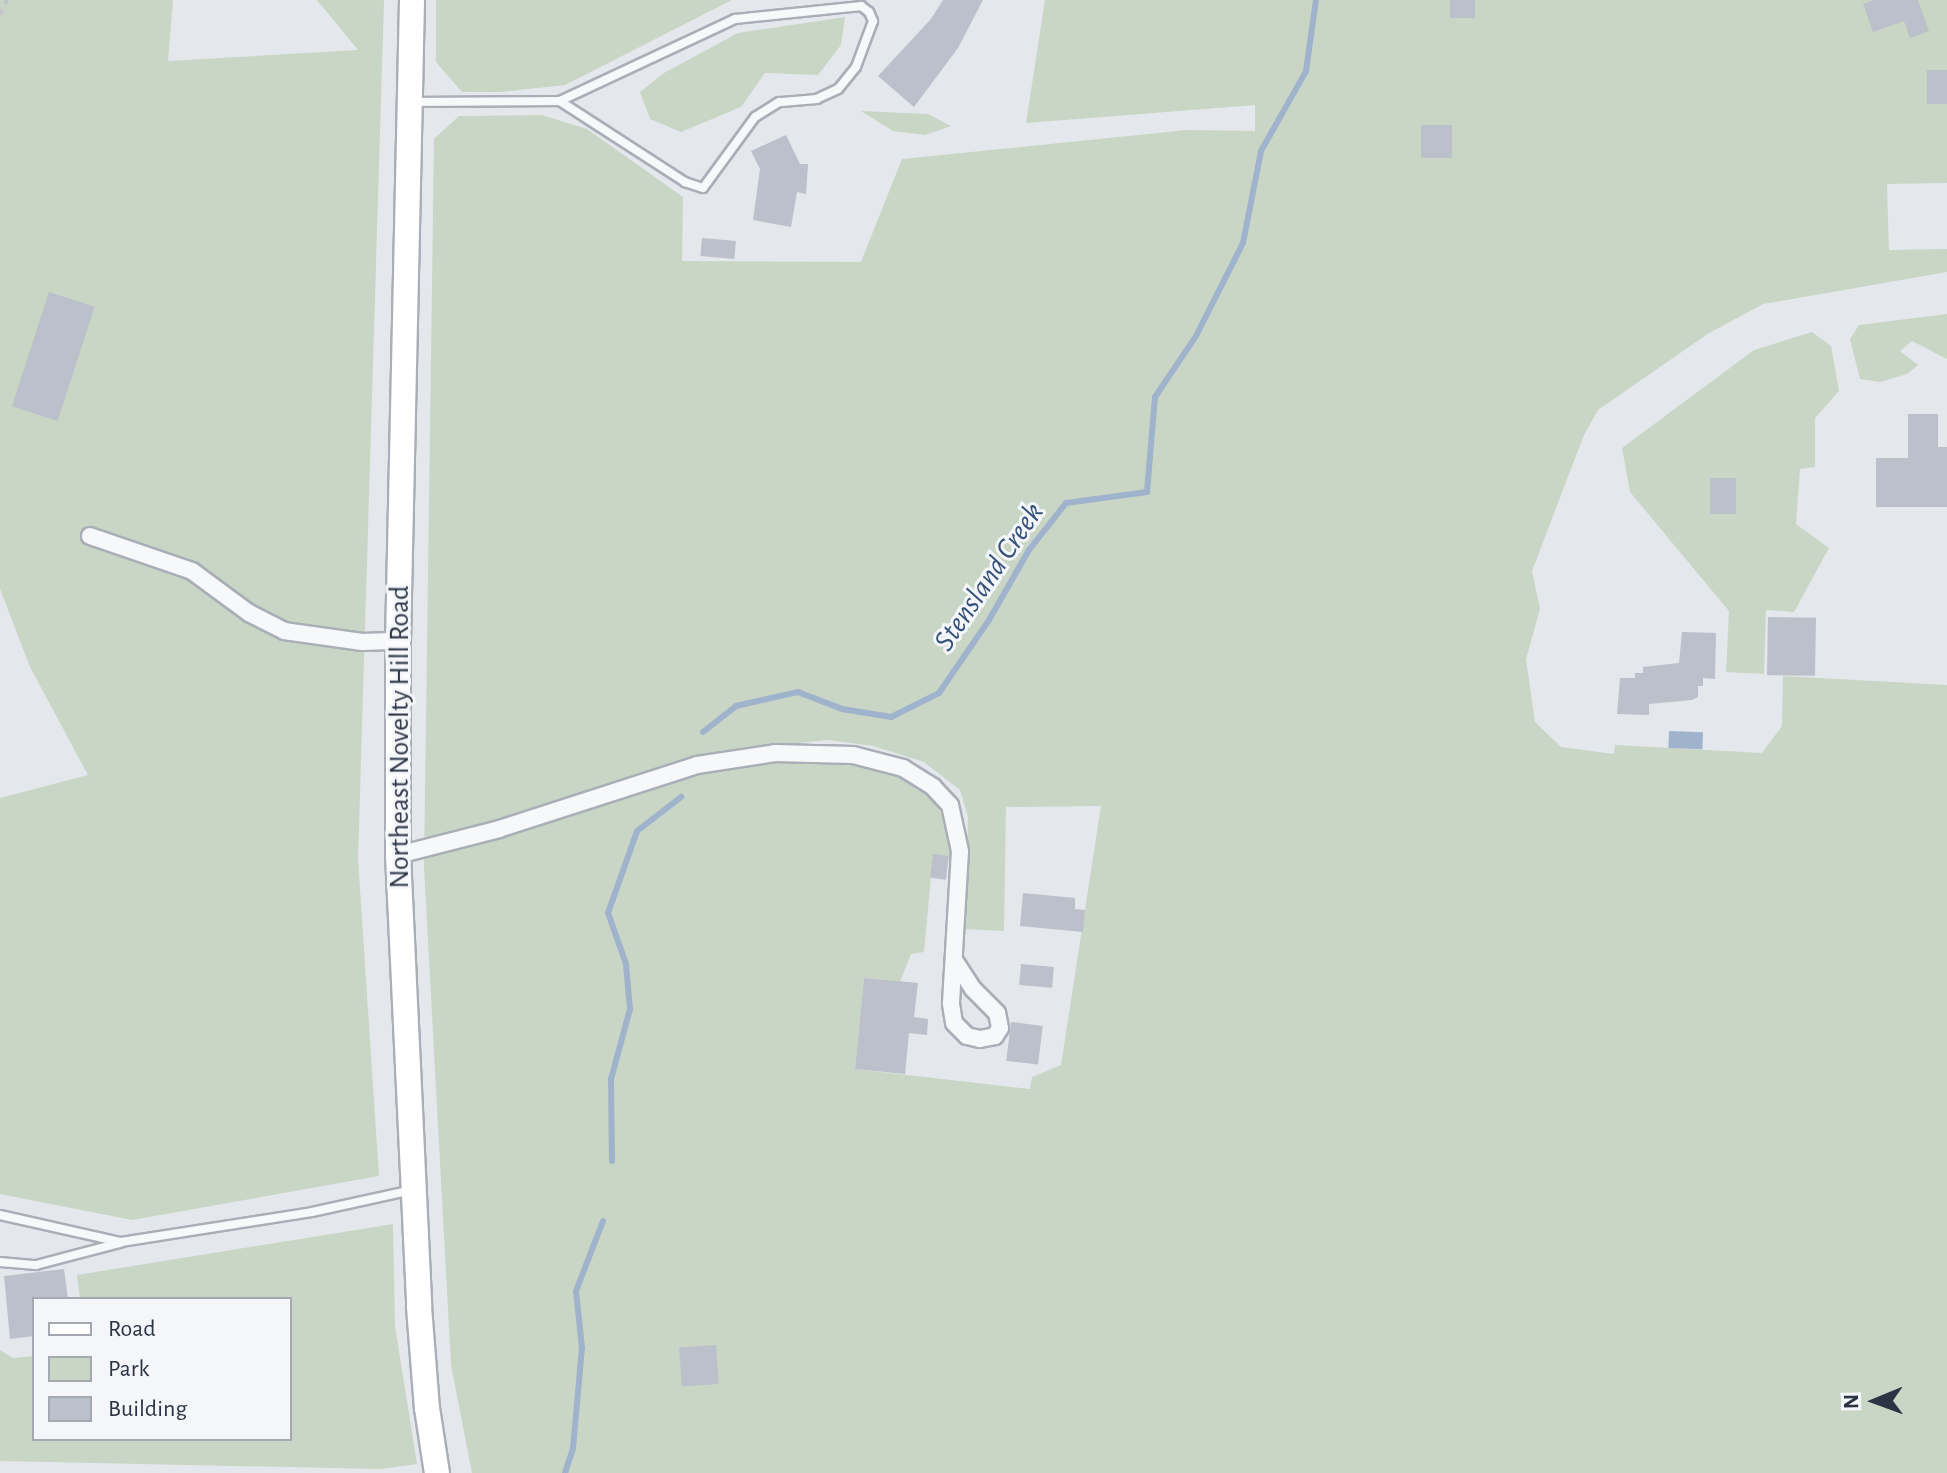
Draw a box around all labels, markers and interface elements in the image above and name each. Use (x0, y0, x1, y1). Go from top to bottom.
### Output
water label: Stensland Creek (926, 496, 1052, 658)
street label: Northeast Novelty Hill Road (383, 585, 417, 889)
legend (32, 1297, 292, 1441)
text: Road (108, 1317, 156, 1341)
text: Park (108, 1357, 149, 1381)
north arrow (1835, 1361, 1915, 1441)
text: N (1840, 1394, 1862, 1409)
text: Building (108, 1397, 187, 1421)

